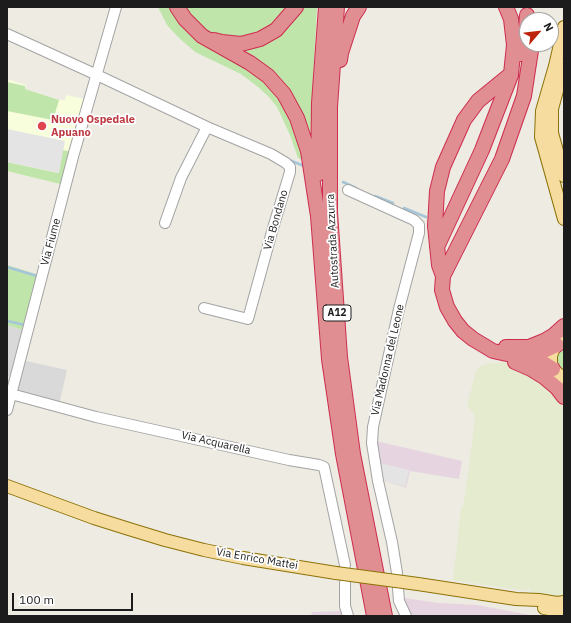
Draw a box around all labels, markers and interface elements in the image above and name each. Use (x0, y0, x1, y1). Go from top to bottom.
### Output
north arrow (519, 12, 559, 52)
text: N (541, 20, 557, 34)
place label: Nuovo Ospedale Apuano (51, 113, 135, 139)
marker: Nuovo Ospedale Apuano (36, 120, 48, 132)
street label: Via Bondano (261, 188, 291, 252)
street label: Autostrada Azzurra (324, 193, 342, 289)
street label: Via Fiume (38, 217, 64, 267)
street label: Via Madonna del Leone (369, 303, 407, 417)
road number: A12 (323, 305, 351, 321)
street label: Via Acquarella (180, 429, 252, 457)
street label: Via Enrico Mattei (215, 545, 299, 573)
scale bar (14, 585, 135, 611)
text: 100 m (19, 592, 54, 607)

